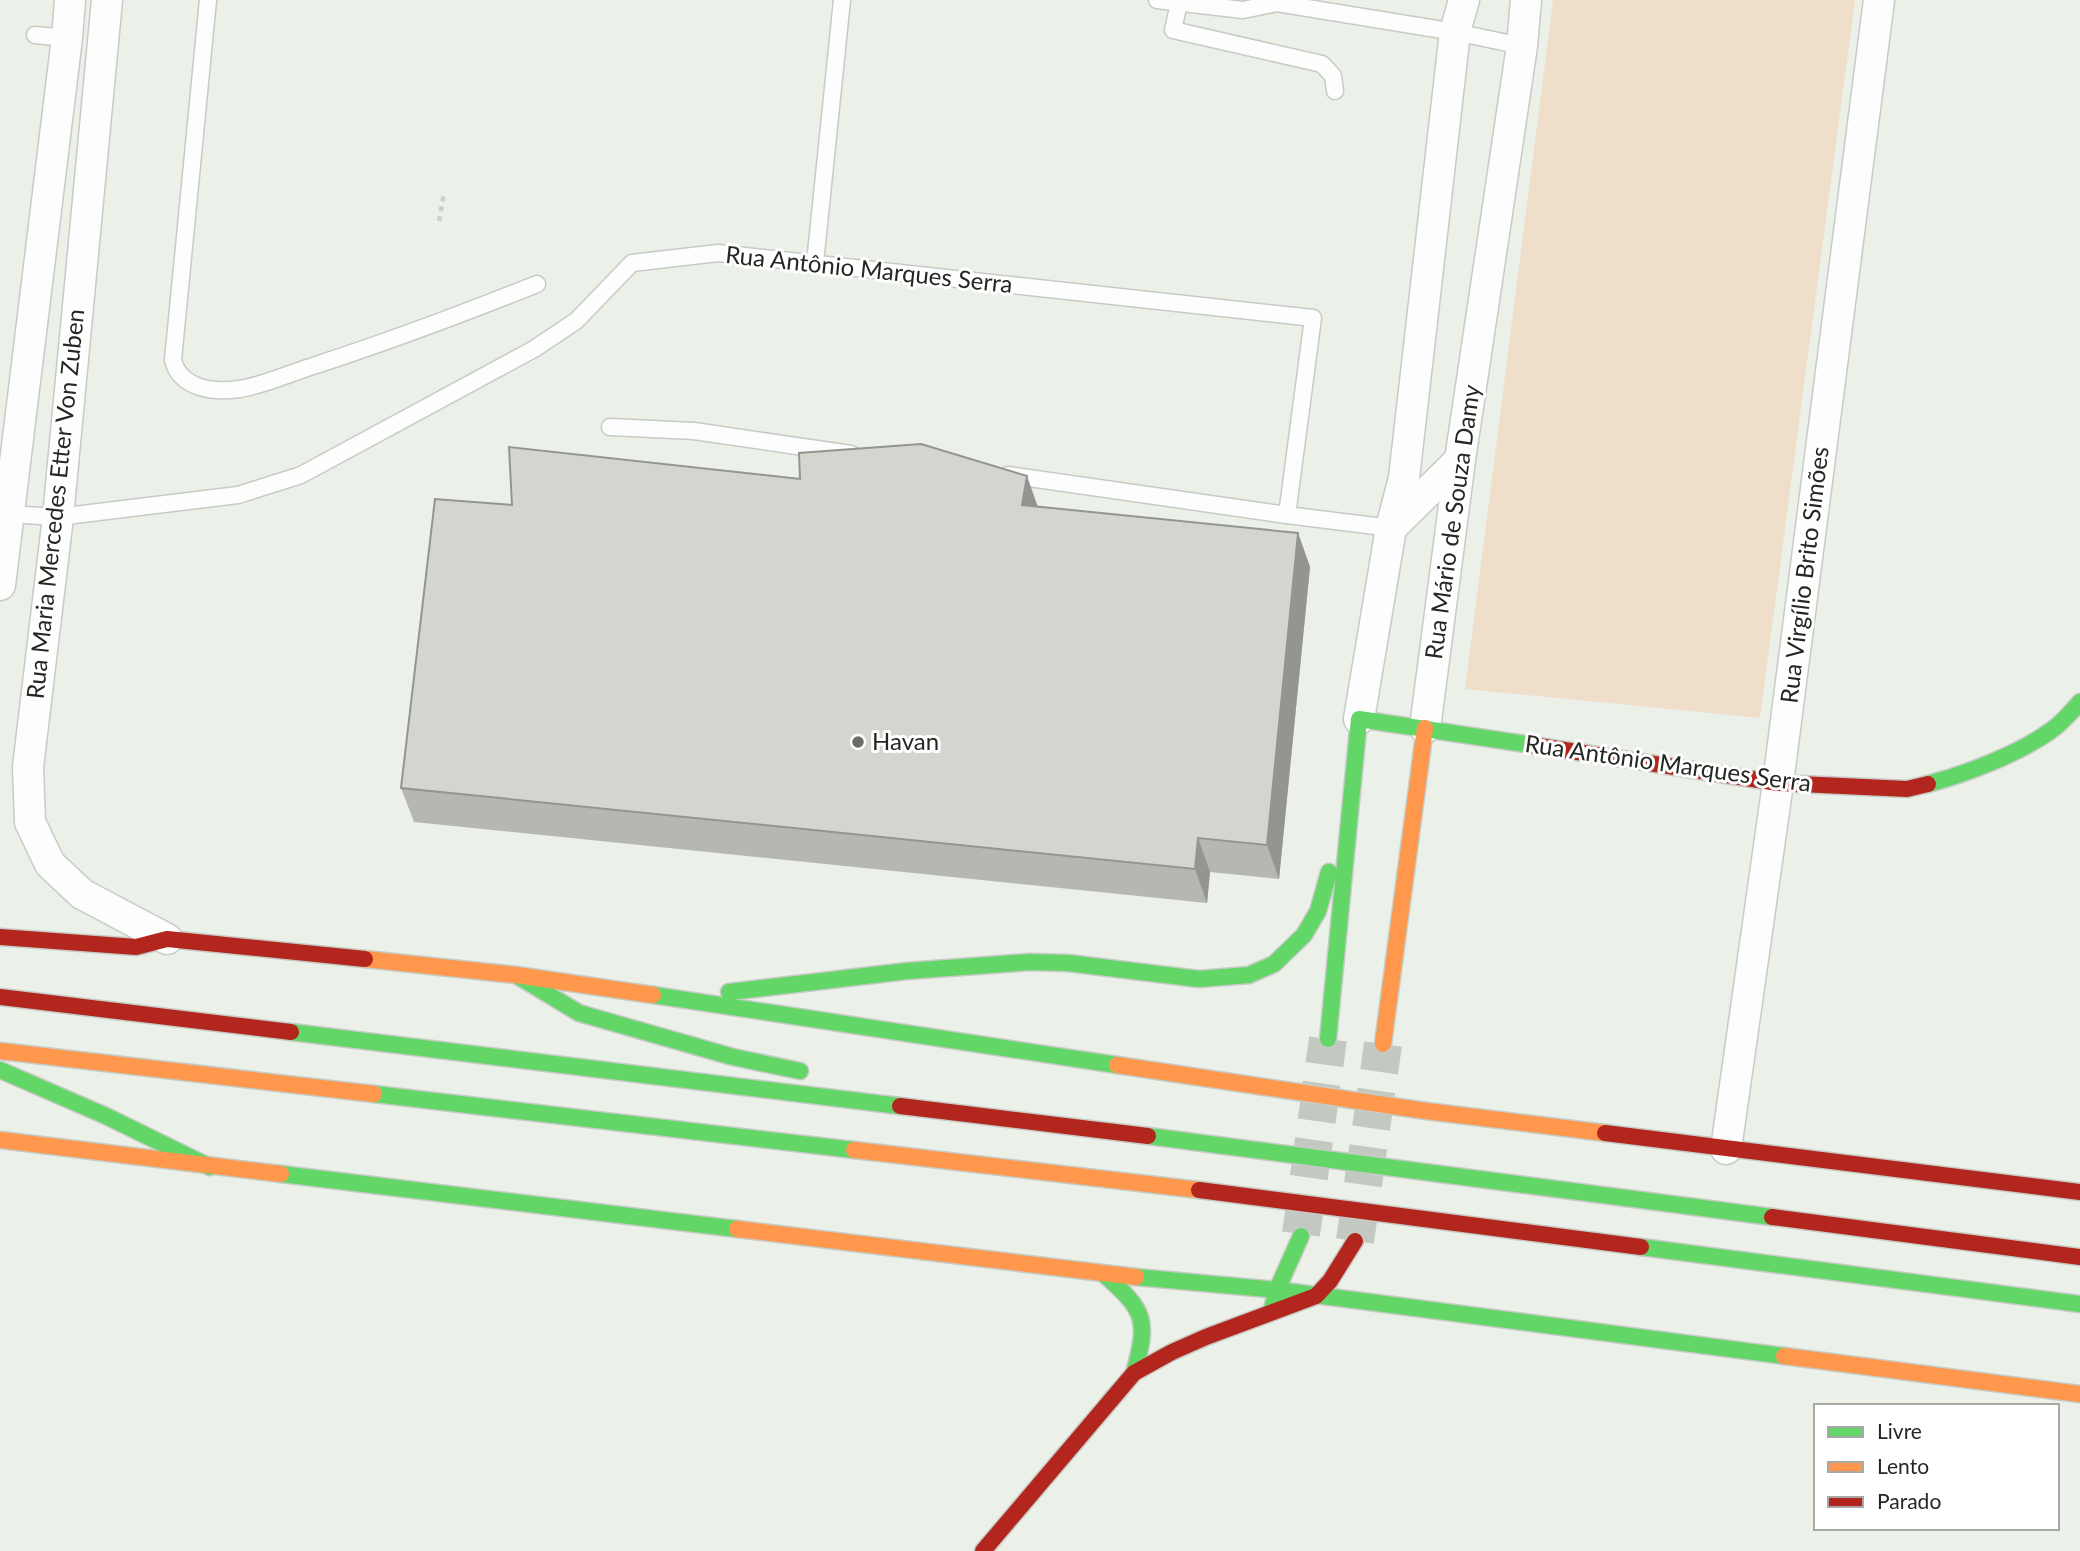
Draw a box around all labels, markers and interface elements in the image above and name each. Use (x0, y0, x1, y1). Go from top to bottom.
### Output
street label: Rua Antônio Marques Serra (724, 239, 1014, 298)
street label: Rua Maria Mercedes Etter Von Zuben (20, 307, 89, 700)
street label: Rua Mário de Souza Damy (1418, 382, 1485, 661)
street label: Rua Virgílio Brito Simões (1773, 445, 1834, 705)
place label: Havan (872, 726, 939, 755)
street label: Rua Antônio Marques Serra (1523, 728, 1813, 797)
marker: Havan (850, 734, 866, 750)
legend (1814, 1404, 2059, 1530)
text: Livre (1877, 1418, 1922, 1443)
text: Lento (1877, 1453, 1929, 1478)
text: Parado (1877, 1488, 1941, 1513)

